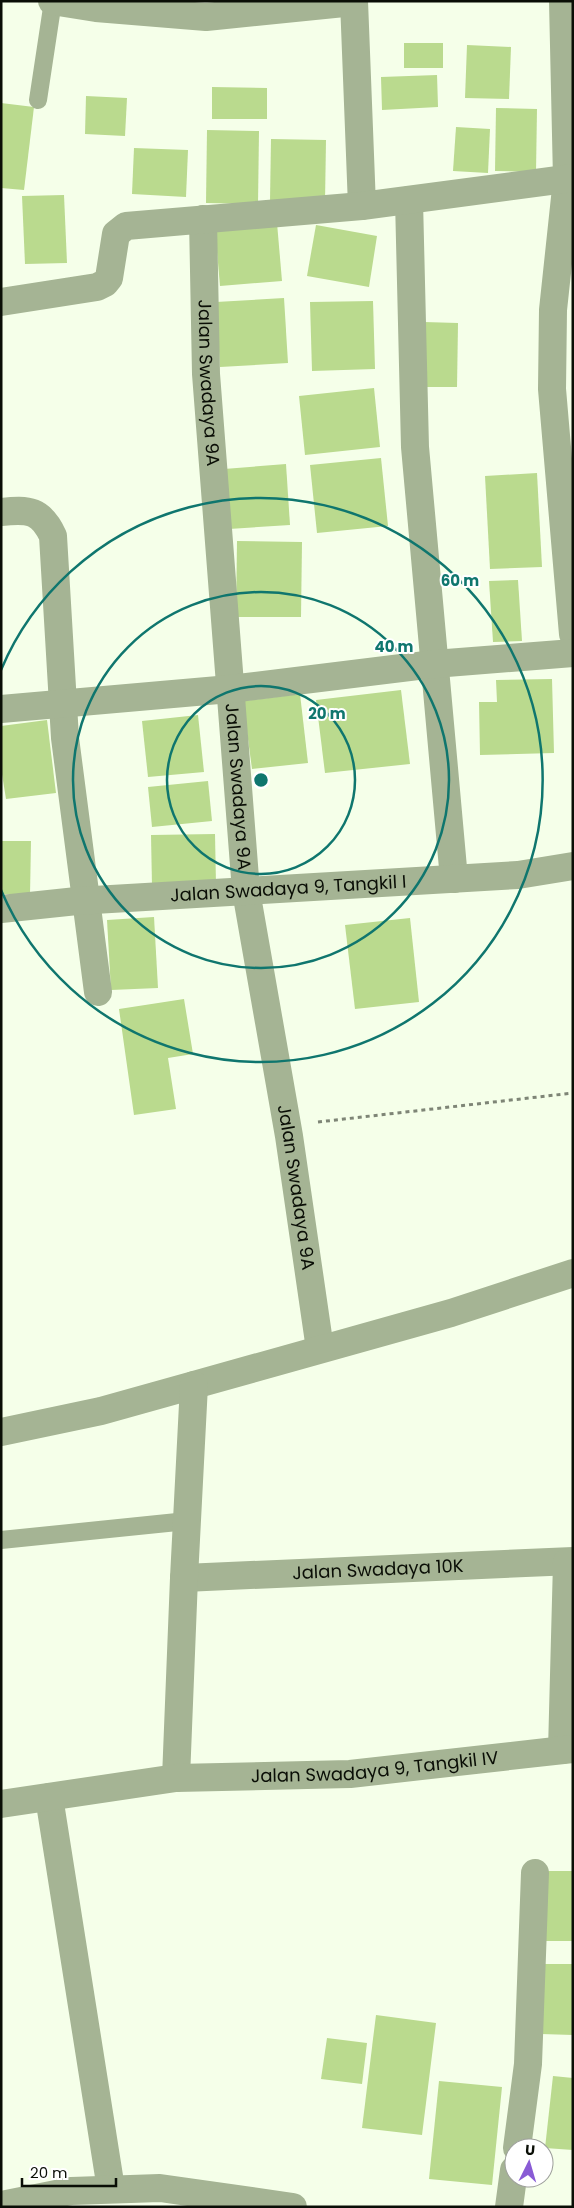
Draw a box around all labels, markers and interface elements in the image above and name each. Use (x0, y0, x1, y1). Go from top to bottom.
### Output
street label: Jalan Swadaya 9A (193, 299, 226, 467)
text: 60 m (441, 570, 479, 591)
text: 40 m (374, 636, 414, 657)
street label: Jalan Swadaya 9A (220, 702, 257, 871)
text: 20 m (308, 703, 346, 724)
centre of rings (252, 771, 270, 789)
street label: Jalan Swadaya 9, Tangkil I (169, 869, 407, 907)
street label: Jalan Swadaya 9A (272, 1102, 321, 1272)
street label: Jalan Swadaya 10K (292, 1553, 464, 1585)
street label: Jalan Swadaya 9, Tangkil IV (250, 1744, 500, 1788)
north arrow (504, 2138, 554, 2188)
text: U (524, 2140, 536, 2160)
scale bar (22, 2156, 116, 2188)
text: 20 m (30, 2162, 68, 2183)

